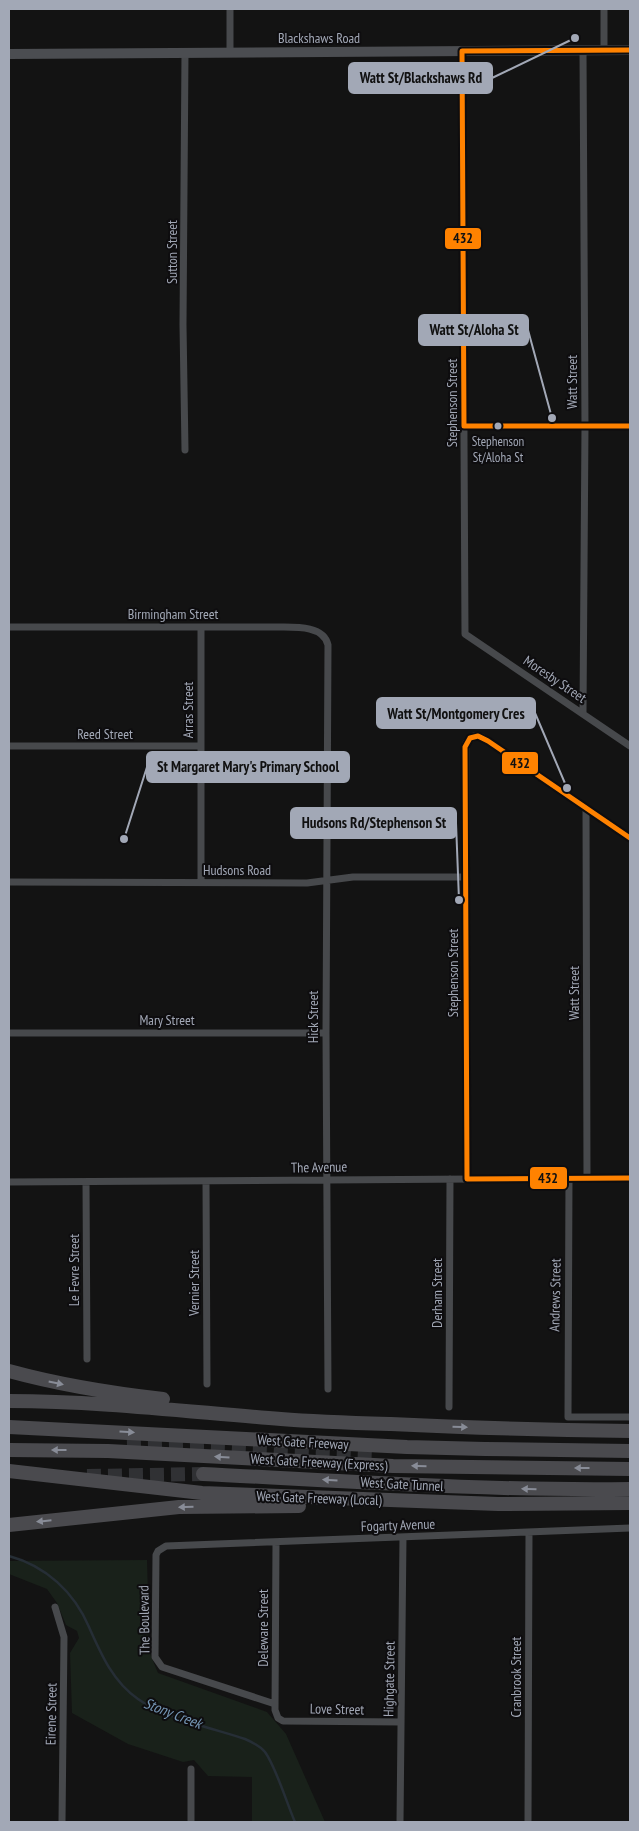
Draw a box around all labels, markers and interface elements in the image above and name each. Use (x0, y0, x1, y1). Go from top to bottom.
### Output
street label: Blackshaws Road (278, 29, 360, 47)
callout: Watt St/Blackshaws Rd (349, 63, 492, 93)
text: Watt St/Blackshaws Rd (359, 68, 483, 87)
street label: Sutton Street (163, 220, 181, 284)
line badge: 432 (444, 227, 482, 250)
text: 432 (453, 229, 473, 247)
callout: Watt St/Aloha St (419, 315, 528, 345)
text: Watt St/Aloha St (428, 320, 519, 339)
street label: Watt Street (563, 355, 581, 409)
street label: Stephenson Street (443, 359, 461, 447)
marker: Stephenson St/Aloha St (493, 421, 503, 431)
place label: Stephenson St/Aloha St (472, 433, 525, 466)
street label: Birmingham Street (128, 605, 218, 623)
street label: Moresby Street (520, 651, 590, 707)
street label: Arras Street (179, 682, 197, 738)
callout: Watt St/Montgomery Cres (377, 698, 535, 728)
text: Watt St/Montgomery Cres (386, 704, 525, 723)
street label: Reed Street (77, 725, 133, 743)
line badge: 432 (501, 751, 539, 775)
callout: St Margaret Mary's Primary School (147, 752, 349, 782)
text: 432 (510, 754, 530, 772)
text: St Margaret Mary's Primary School (157, 757, 339, 776)
callout: Hudsons Rd/Stephenson St (291, 808, 456, 838)
text: Hudsons Rd/Stephenson St (302, 813, 447, 832)
street label: Hudsons Road (203, 861, 271, 879)
street label: Stephenson Street (444, 929, 462, 1017)
street label: Watt Street (565, 966, 583, 1020)
street label: Hick Street (304, 991, 322, 1043)
street label: Mary Street (139, 1011, 195, 1029)
street label: The Avenue (291, 1158, 347, 1176)
line badge: 432 (529, 1166, 568, 1190)
text: 432 (538, 1169, 558, 1187)
street label: Le Fevre Street (65, 1234, 83, 1306)
street label: Vernier Street (185, 1250, 203, 1317)
street label: Derham Street (428, 1258, 446, 1328)
street label: Andrews Street (545, 1258, 565, 1332)
one-way arrow (48, 1379, 64, 1387)
one-way arrow (452, 1424, 468, 1432)
one-way arrow (120, 1429, 136, 1437)
street label: West Gate Freeway (257, 1431, 350, 1453)
one-way arrow (51, 1446, 67, 1454)
street label: West Gate Freeway (Express) (250, 1449, 389, 1475)
one-way arrow (214, 1452, 230, 1460)
one-way arrow (411, 1462, 427, 1470)
one-way arrow (573, 1464, 589, 1472)
street label: West Gate Tunnel (360, 1473, 445, 1495)
one-way arrow (322, 1476, 338, 1484)
one-way arrow (521, 1485, 537, 1493)
street label: West Gate Freeway (Local) (256, 1487, 383, 1509)
one-way arrow (177, 1503, 193, 1511)
street label: Fogarty Avenue (361, 1515, 436, 1535)
one-way arrow (36, 1517, 52, 1525)
street label: The Boulevard (134, 1585, 154, 1655)
street label: Deleware Street (254, 1589, 272, 1667)
street label: Cranbrook Street (507, 1636, 525, 1717)
street label: Highgate Street (379, 1641, 399, 1717)
street label: Eirene Street (41, 1682, 61, 1745)
water label: Stony Creek (141, 1693, 207, 1734)
street label: Love Street (310, 1700, 364, 1718)

